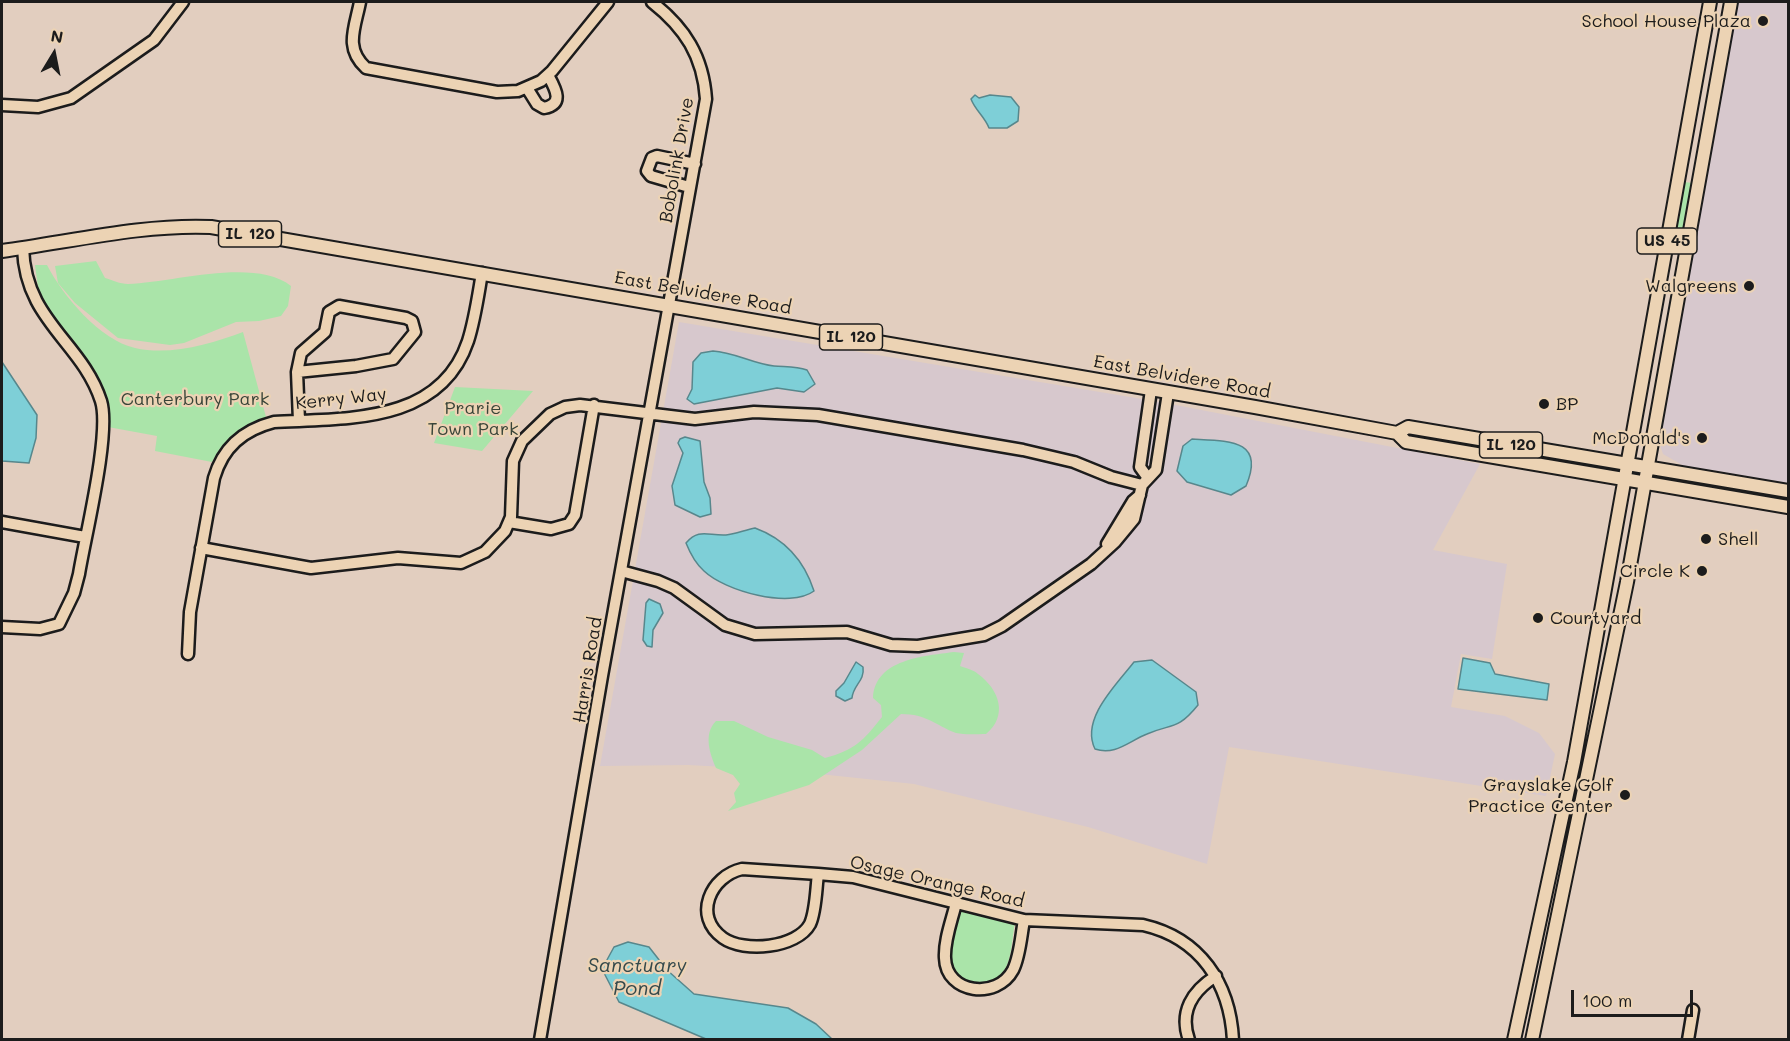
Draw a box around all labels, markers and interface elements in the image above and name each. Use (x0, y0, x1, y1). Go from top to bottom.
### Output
place label: School House Plaza (1582, 10, 1751, 32)
marker: School House Plaza (1756, 14, 1770, 28)
north arrow (24, 24, 84, 84)
text: N (49, 24, 65, 47)
street label: Bobolink Drive (655, 96, 699, 224)
road number: IL 120 (218, 221, 282, 247)
road number: US 45 (1637, 228, 1697, 254)
street label: East Belvidere Road (613, 267, 793, 319)
place label: Walgreens (1645, 275, 1737, 297)
marker: Walgreens (1742, 279, 1756, 293)
road number: IL 120 (820, 324, 882, 350)
street label: East Belvidere Road (1092, 351, 1272, 403)
street label: Kerry Way (294, 383, 388, 415)
park label: Canterbury Park (121, 388, 269, 410)
place label: BP (1556, 393, 1578, 415)
park label: Prarie Town Park (427, 397, 519, 440)
marker: BP (1537, 397, 1551, 411)
place label: McDonald's (1592, 427, 1690, 449)
marker: McDonald's (1695, 431, 1709, 445)
road number: IL 120 (1480, 432, 1543, 458)
place label: Shell (1718, 528, 1758, 550)
marker: Shell (1699, 532, 1713, 546)
place label: Circle K (1620, 560, 1690, 582)
marker: Circle K (1695, 564, 1709, 578)
place label: Courtyard (1550, 607, 1641, 629)
marker: Courtyard (1531, 611, 1545, 625)
street label: Harris Road (569, 615, 607, 725)
place label: Grayslake Golf Practice Center (1468, 774, 1613, 816)
marker: Grayslake Golf Practice Center (1618, 788, 1632, 802)
street label: Osage Orange Road (848, 851, 1026, 913)
water label: Sanctuary Pond (587, 954, 687, 1001)
scale bar (1574, 978, 1696, 1016)
text: 100 m (1582, 988, 1632, 1012)

